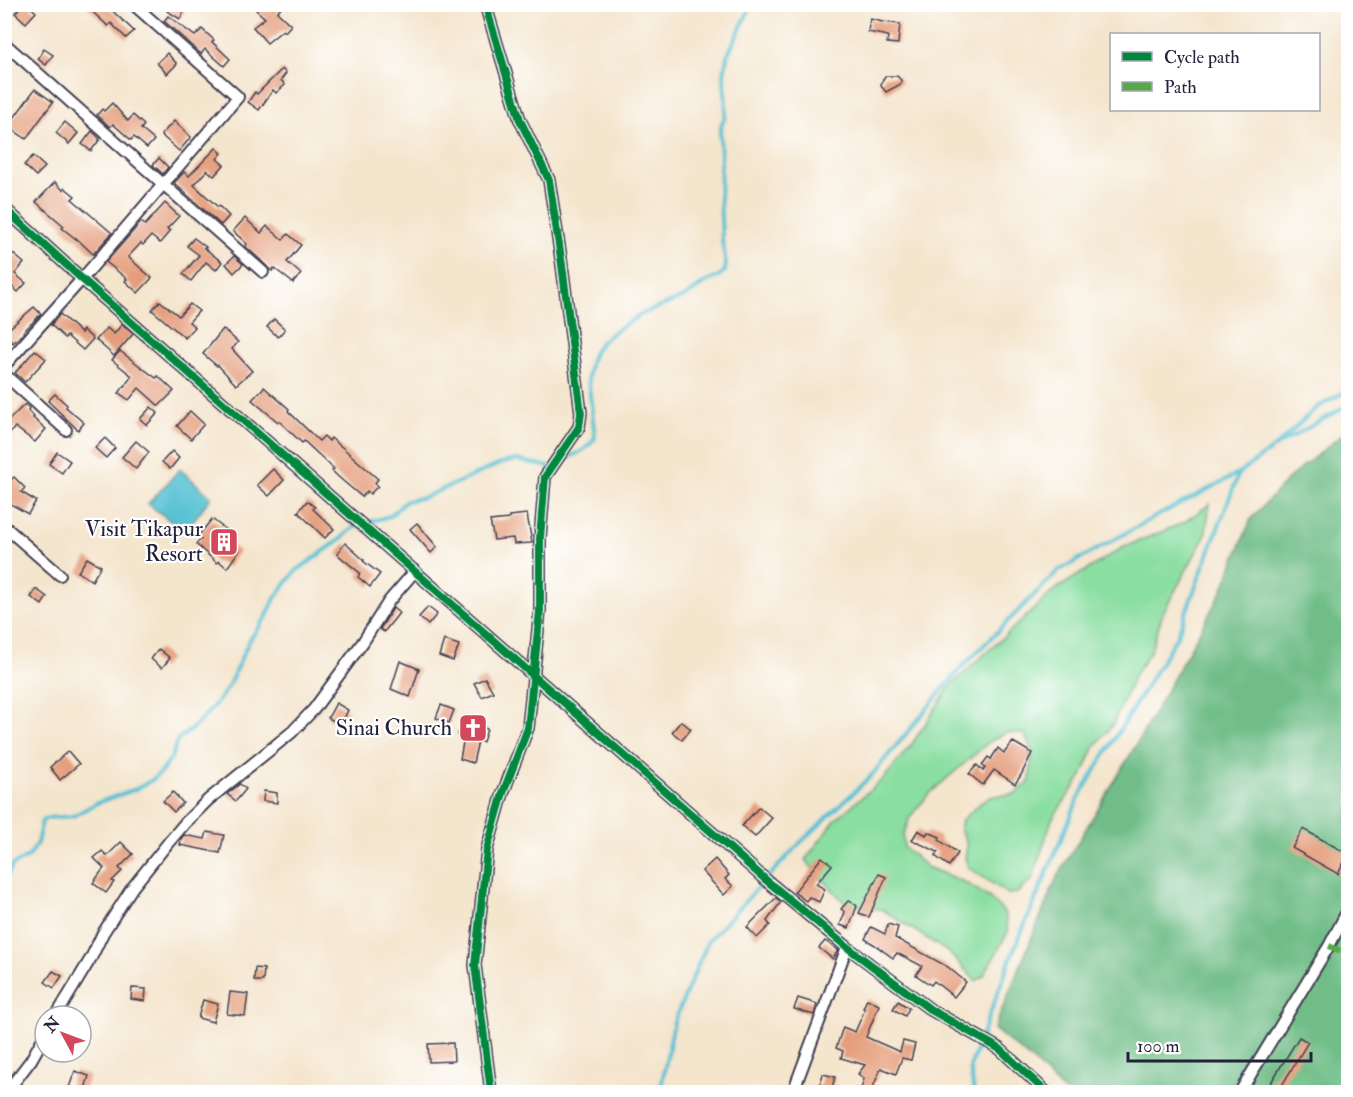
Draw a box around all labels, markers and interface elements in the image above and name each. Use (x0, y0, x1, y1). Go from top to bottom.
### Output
legend (1110, 33, 1320, 111)
text: Cycle path (1164, 46, 1240, 69)
text: Path (1164, 76, 1197, 99)
place label: Visit Tikapur Resort (85, 515, 204, 568)
building icon: Visit Tikapur Resort (208, 526, 240, 558)
church icon: Sinai Church (457, 712, 489, 744)
place label: Sinai Church (336, 714, 452, 742)
north arrow (33, 1004, 93, 1064)
text: N (40, 1012, 65, 1038)
scale bar (1128, 1025, 1311, 1063)
text: 100 m (1137, 1035, 1180, 1058)

